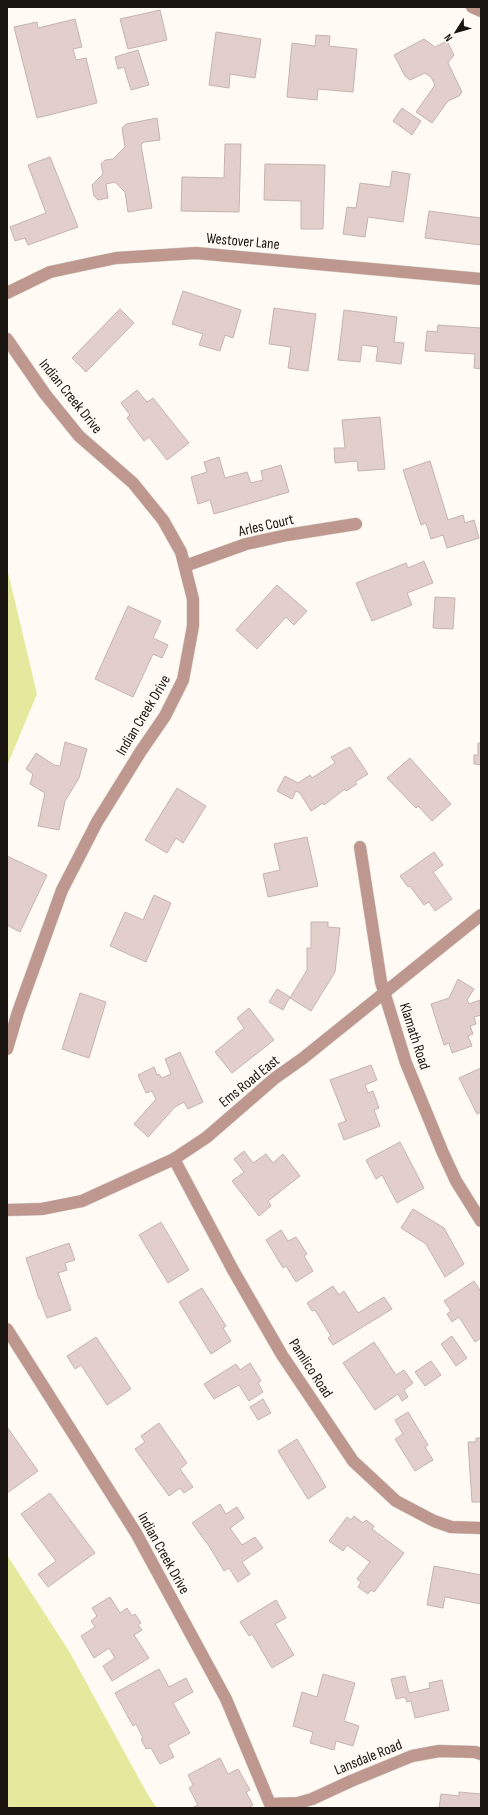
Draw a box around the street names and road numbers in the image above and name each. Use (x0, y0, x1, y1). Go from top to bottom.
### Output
street label: Westover Lane (205, 229, 280, 254)
street label: Indian Creek Drive (35, 355, 107, 438)
street label: Arles Court (236, 510, 296, 541)
street label: Indian Creek Drive (112, 671, 175, 759)
street label: Klamath Road (395, 1000, 434, 1072)
street label: Ems Road East (215, 1051, 284, 1112)
street label: Pamlico Road (284, 1335, 337, 1402)
street label: Indian Creek Drive (133, 1509, 194, 1598)
street label: Lansdale Road (332, 1735, 405, 1780)

